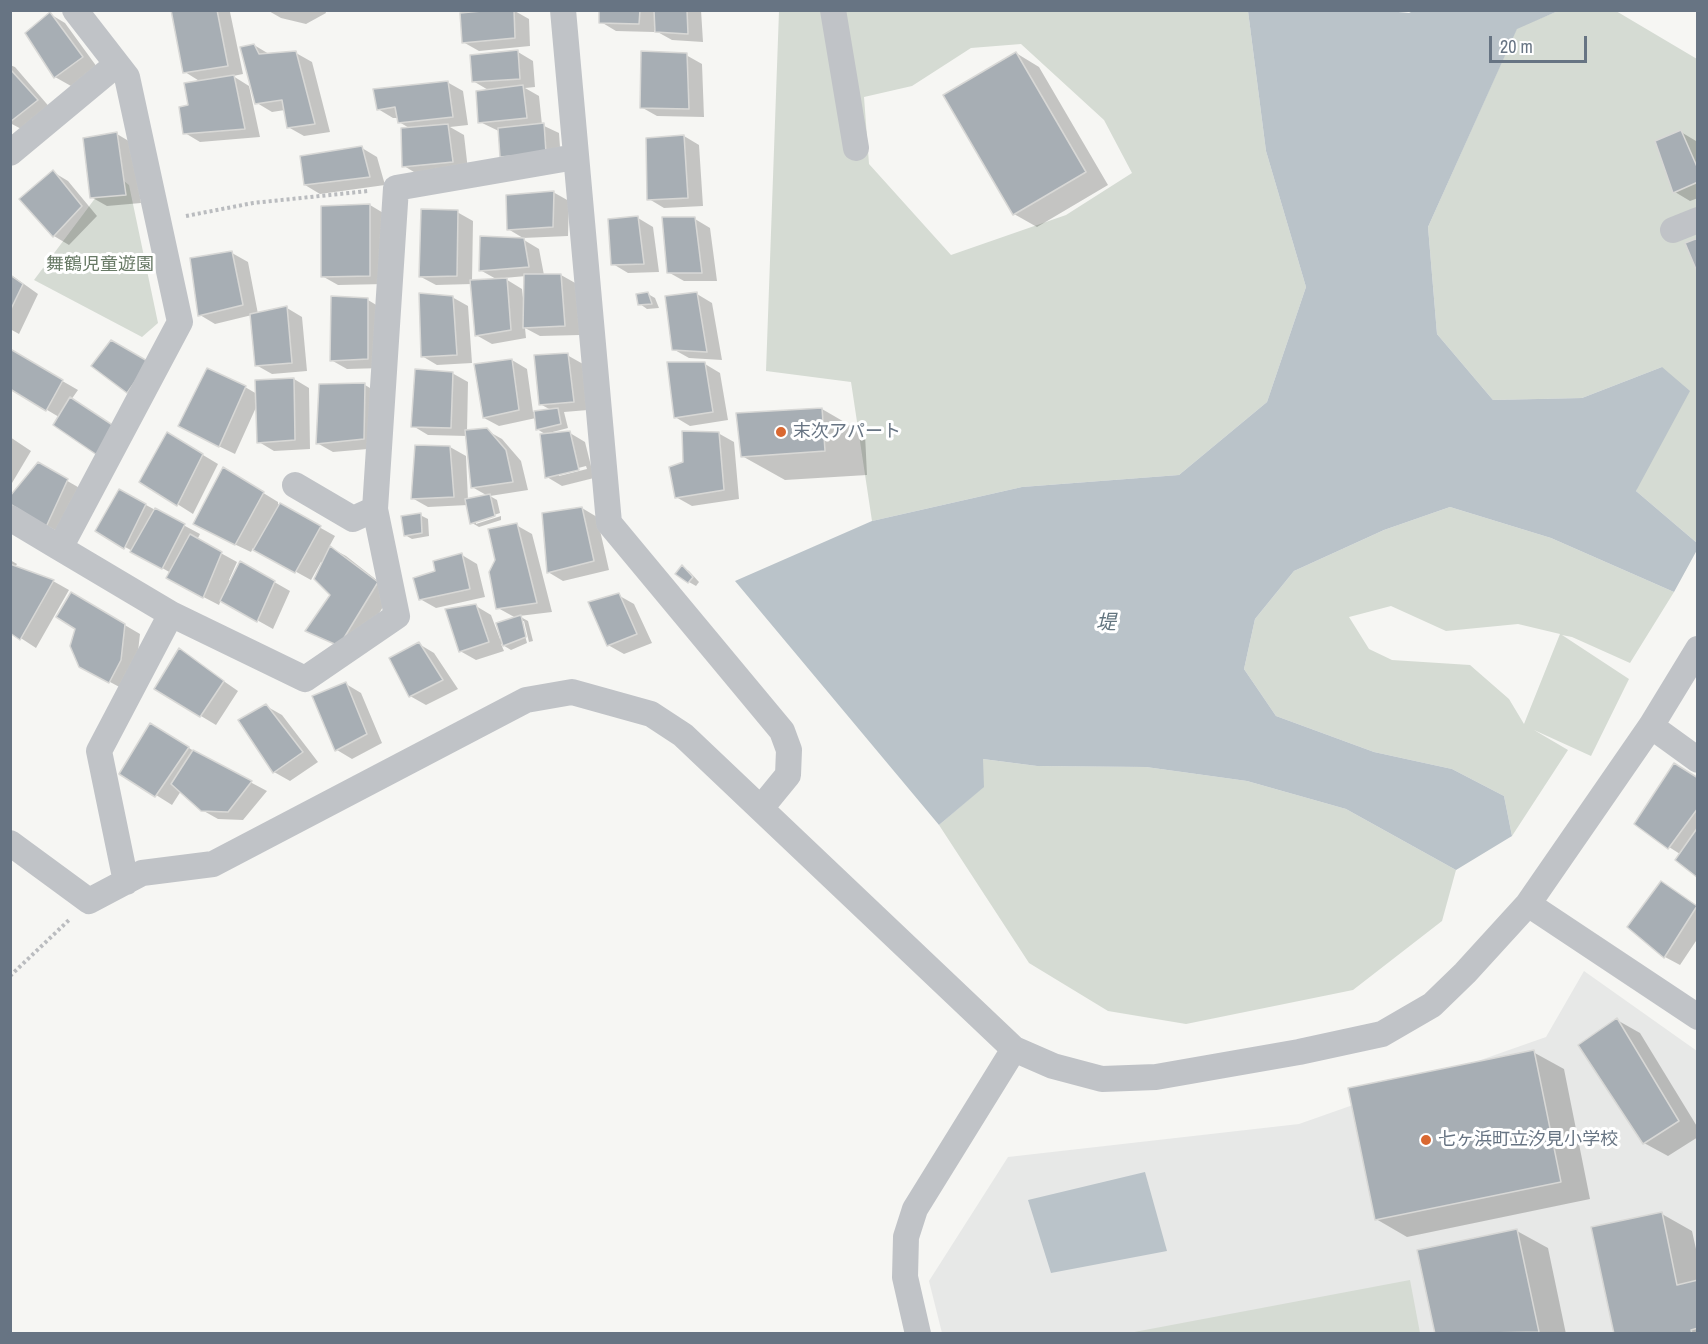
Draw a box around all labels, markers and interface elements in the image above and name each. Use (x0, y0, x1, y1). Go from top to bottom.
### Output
scale bar (1492, 24, 1590, 62)
text: 20 m (1500, 34, 1533, 59)
park label: 舞鶴児童遊園 (46, 254, 154, 276)
place label: 末次アパート (793, 421, 901, 443)
marker: 末次アパート (774, 425, 788, 439)
water label: 堤 (1096, 612, 1116, 636)
place label: 七ヶ浜町立汐見小学校 (1438, 1129, 1618, 1151)
marker: 七ヶ浜町立汐見小学校 (1419, 1133, 1433, 1147)

